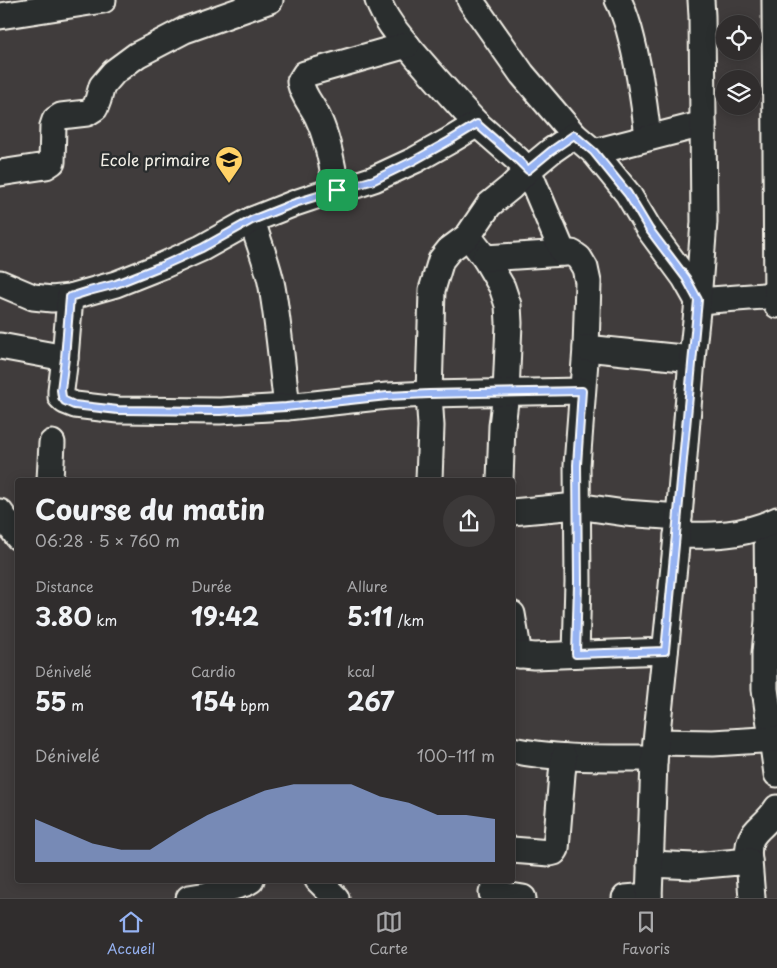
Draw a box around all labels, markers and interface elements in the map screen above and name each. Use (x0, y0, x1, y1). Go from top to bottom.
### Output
map controls (716, 15, 761, 115)
button: locate (716, 15, 761, 60)
button: layers (716, 70, 761, 115)
school or university icon: Ecole primaire (214, 145, 244, 184)
place label: Ecole primaire (100, 147, 210, 171)
pin (316, 169, 358, 211)
icon: arrive (323, 176, 351, 204)
text: Course du matin (35, 487, 265, 530)
button: share (443, 495, 495, 547)
text: 06:28 · 5 × 760 m (35, 528, 180, 552)
text: Distance (35, 576, 94, 597)
text: Durée (191, 576, 232, 597)
text: Allure (347, 576, 388, 597)
text: 3.80 (35, 597, 92, 635)
text: 19:42 (191, 597, 259, 635)
text: 5:11 (347, 597, 393, 635)
text: km (92, 610, 117, 631)
text: /km (393, 610, 424, 631)
text: Dénivelé (35, 661, 92, 682)
text: Cardio (191, 661, 236, 682)
text: kcal (347, 661, 375, 682)
text: 55 (35, 682, 67, 720)
text: 154 (191, 682, 236, 720)
text: 267 (347, 682, 394, 720)
text: m (67, 695, 84, 716)
text: bpm (236, 695, 270, 716)
text: Dénivelé (35, 743, 100, 767)
text: 100–111 m (417, 743, 495, 767)
tab: Accueil (107, 908, 155, 959)
tab: Carte (369, 908, 408, 959)
tab: Favoris (622, 908, 670, 959)

